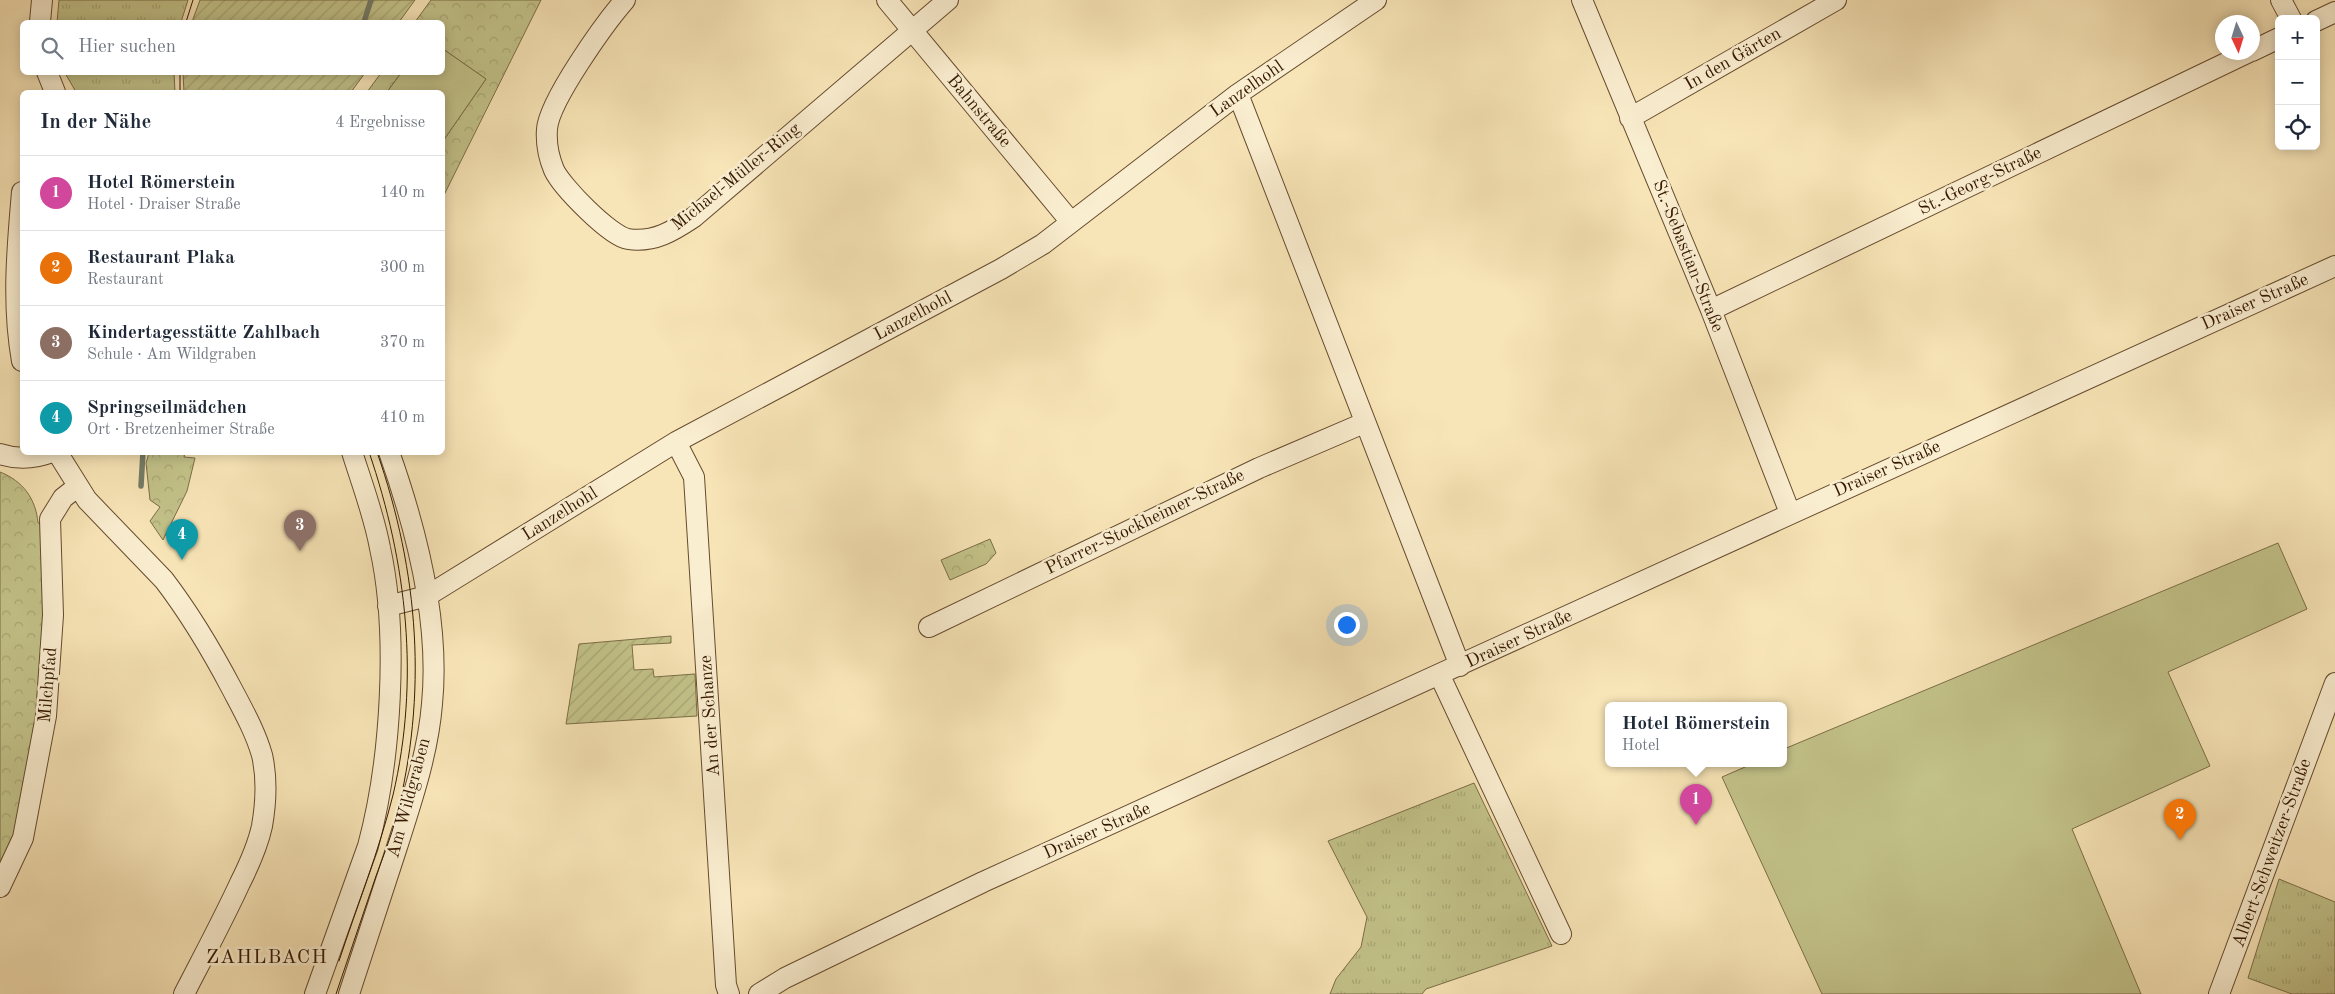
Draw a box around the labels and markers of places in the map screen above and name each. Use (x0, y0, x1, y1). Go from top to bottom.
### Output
pin: 3 (284, 510, 316, 551)
pin: 4 (166, 519, 198, 560)
pin: 1 (1680, 784, 1712, 825)
pin: 2 (2164, 799, 2196, 840)

